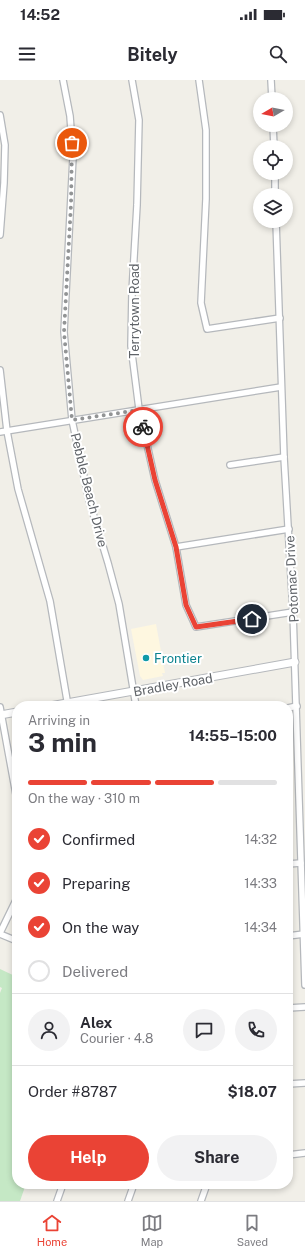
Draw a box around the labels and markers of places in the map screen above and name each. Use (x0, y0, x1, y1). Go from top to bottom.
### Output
pin (55, 126, 89, 160)
pin (235, 602, 269, 636)
place label: Frontier (154, 651, 202, 666)
marker: Frontier (141, 653, 151, 663)

